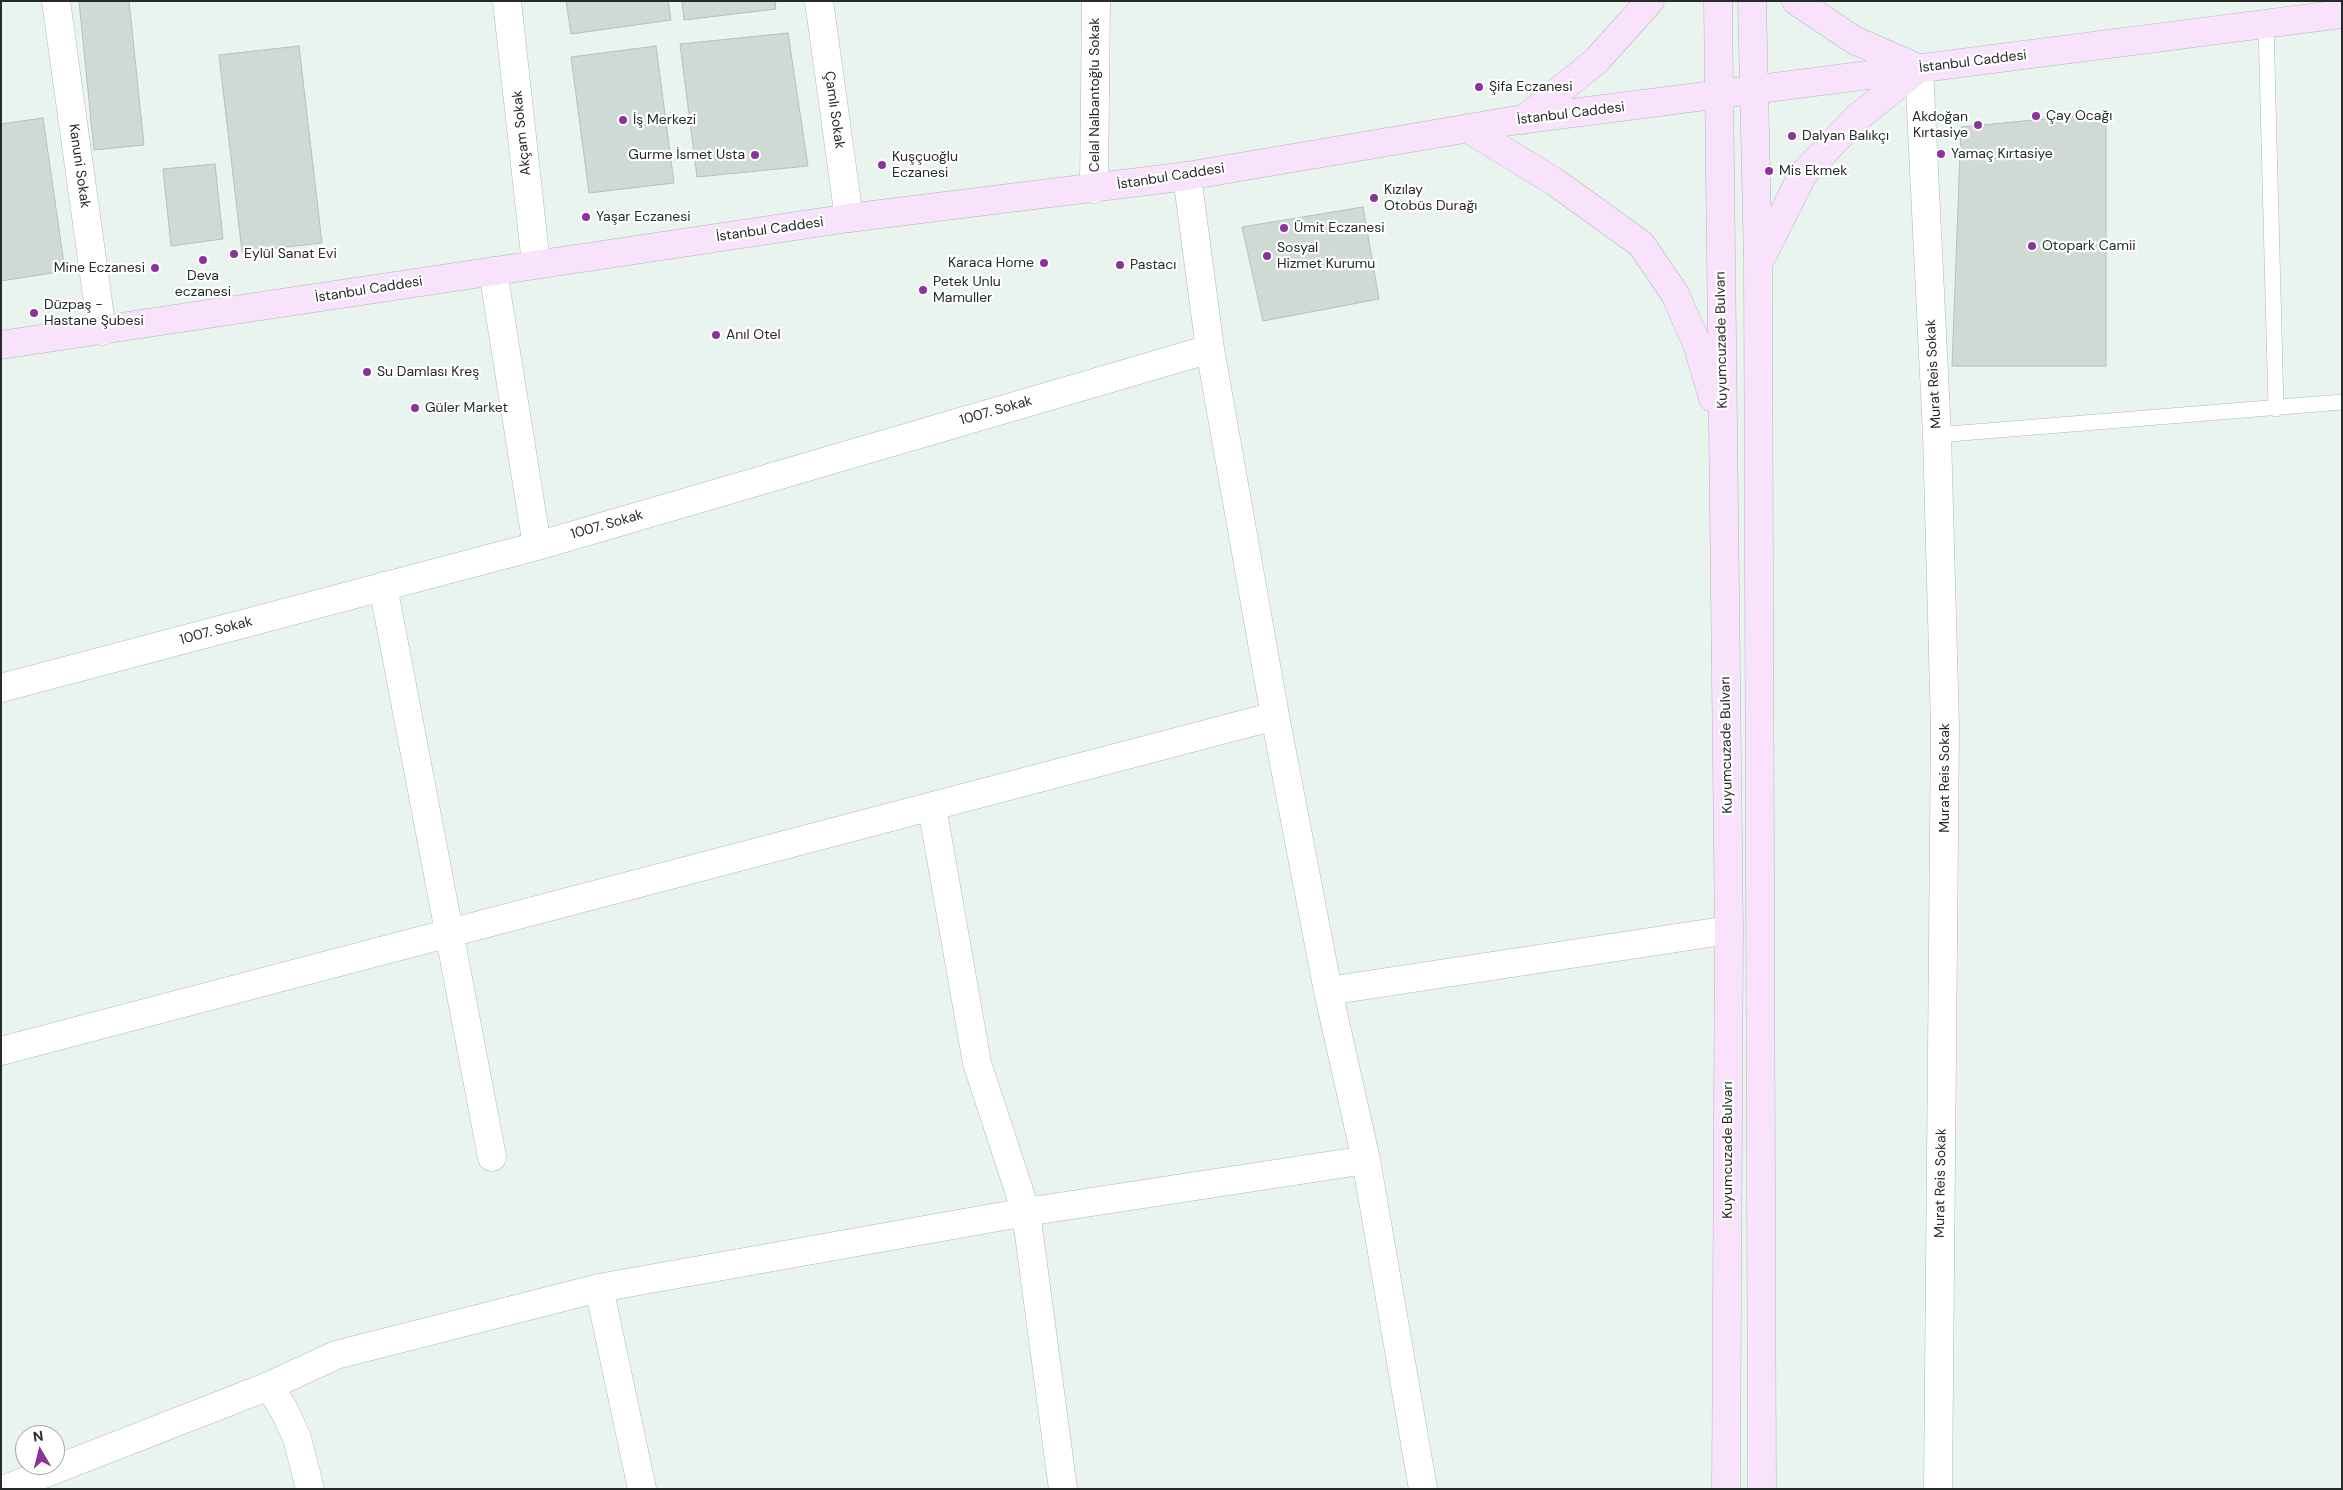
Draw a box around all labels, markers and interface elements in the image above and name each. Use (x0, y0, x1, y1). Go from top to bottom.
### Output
street label: Celal Nalbantoğlu Sokak (1087, 18, 1103, 172)
street label: İstanbul Caddesi (1918, 47, 2028, 77)
street label: Çamlı Sokak (820, 70, 848, 150)
place label: Şifa Eczanesi (1489, 79, 1573, 95)
marker: Şifa Eczanesi (1473, 81, 1485, 93)
street label: Akçam Sokak (509, 89, 535, 177)
street label: İstanbul Caddesi (1516, 99, 1626, 129)
place label: Çay Ocağı (2046, 108, 2112, 124)
place label: Akdoğan Kırtasiye (1912, 109, 1968, 142)
marker: Çay Ocağı (2030, 110, 2042, 122)
place label: İş Merkezi (633, 112, 696, 128)
marker: İş Merkezi (617, 114, 629, 126)
marker: Akdoğan Kırtasiye (1972, 119, 1984, 131)
street label: Kanuni Sokak (65, 123, 93, 209)
place label: Dalyan Balıkçı (1802, 128, 1889, 144)
marker: Dalyan Balıkçı (1786, 130, 1798, 142)
place label: Yamaç Kırtasiye (1951, 146, 2053, 162)
place label: Gurme İsmet Usta (628, 147, 745, 163)
marker: Yamaç Kırtasiye (1935, 148, 1947, 160)
marker: Gurme İsmet Usta (749, 149, 761, 161)
place label: Kuşçuoğlu Eczanesi (892, 149, 958, 182)
marker: Kuşçuoğlu Eczanesi (876, 159, 888, 171)
street label: İstanbul Caddesi (1116, 160, 1226, 194)
place label: Mis Ekmek (1779, 163, 1847, 179)
marker: Mis Ekmek (1763, 165, 1775, 177)
place label: Kızılay Otobüs Durağı (1384, 182, 1477, 214)
marker: Kızılay Otobüs Durağı (1368, 192, 1380, 204)
place label: Yaşar Eczanesi (596, 209, 691, 225)
marker: Yaşar Eczanesi (580, 211, 592, 223)
street label: İstanbul Caddesi (715, 214, 825, 246)
place label: Ümit Eczanesi (1294, 220, 1385, 236)
marker: Ümit Eczanesi (1278, 222, 1290, 234)
place label: Otopark Camii (2042, 238, 2136, 254)
place label: Sosyal Hizmet Kurumu (1277, 240, 1375, 272)
marker: Otopark Camii (2026, 240, 2038, 252)
place label: Eylül Sanat Evi (244, 246, 337, 262)
marker: Eylül Sanat Evi (228, 248, 240, 260)
marker: Sosyal Hizmet Kurumu (1261, 250, 1273, 262)
marker: Deva eczanesi (197, 254, 209, 266)
place label: Karaca Home (948, 255, 1034, 271)
marker: Karaca Home (1038, 257, 1050, 269)
place label: Pastacı (1130, 257, 1176, 273)
marker: Pastacı (1114, 259, 1126, 271)
place label: Mine Eczanesi (54, 260, 145, 276)
marker: Mine Eczanesi (149, 262, 161, 274)
place label: Deva eczanesi (175, 268, 231, 300)
street label: Kuyumcuzade Bulvarı (1712, 271, 1732, 409)
street label: İstanbul Caddesi (314, 273, 424, 307)
place label: Petek Unlu Mamuller (933, 274, 1001, 306)
marker: Petek Unlu Mamuller (917, 284, 929, 296)
place label: Düzpaş - Hastane Şubesi (44, 297, 144, 330)
marker: Düzpaş - Hastane Şubesi (28, 307, 40, 319)
street label: Murat Reis Sokak (1923, 319, 1945, 429)
place label: Anıl Otel (726, 327, 781, 343)
marker: Anıl Otel (710, 329, 722, 341)
place label: Su Damlası Kreş (377, 364, 479, 380)
marker: Su Damlası Kreş (361, 366, 373, 378)
street label: 1007. Sokak (958, 393, 1034, 429)
place label: Güler Market (425, 400, 508, 416)
marker: Güler Market (409, 402, 421, 414)
street label: 1007. Sokak (569, 507, 645, 543)
street label: 1007. Sokak (178, 613, 254, 649)
street label: Kuyumcuzade Bulvarı (1717, 676, 1737, 814)
street label: Murat Reis Sokak (1937, 723, 1953, 833)
street label: Kuyumcuzade Bulvarı (1720, 1081, 1736, 1219)
street label: Murat Reis Sokak (1932, 1128, 1950, 1238)
north arrow (15, 1425, 65, 1475)
text: N (32, 1427, 44, 1446)

